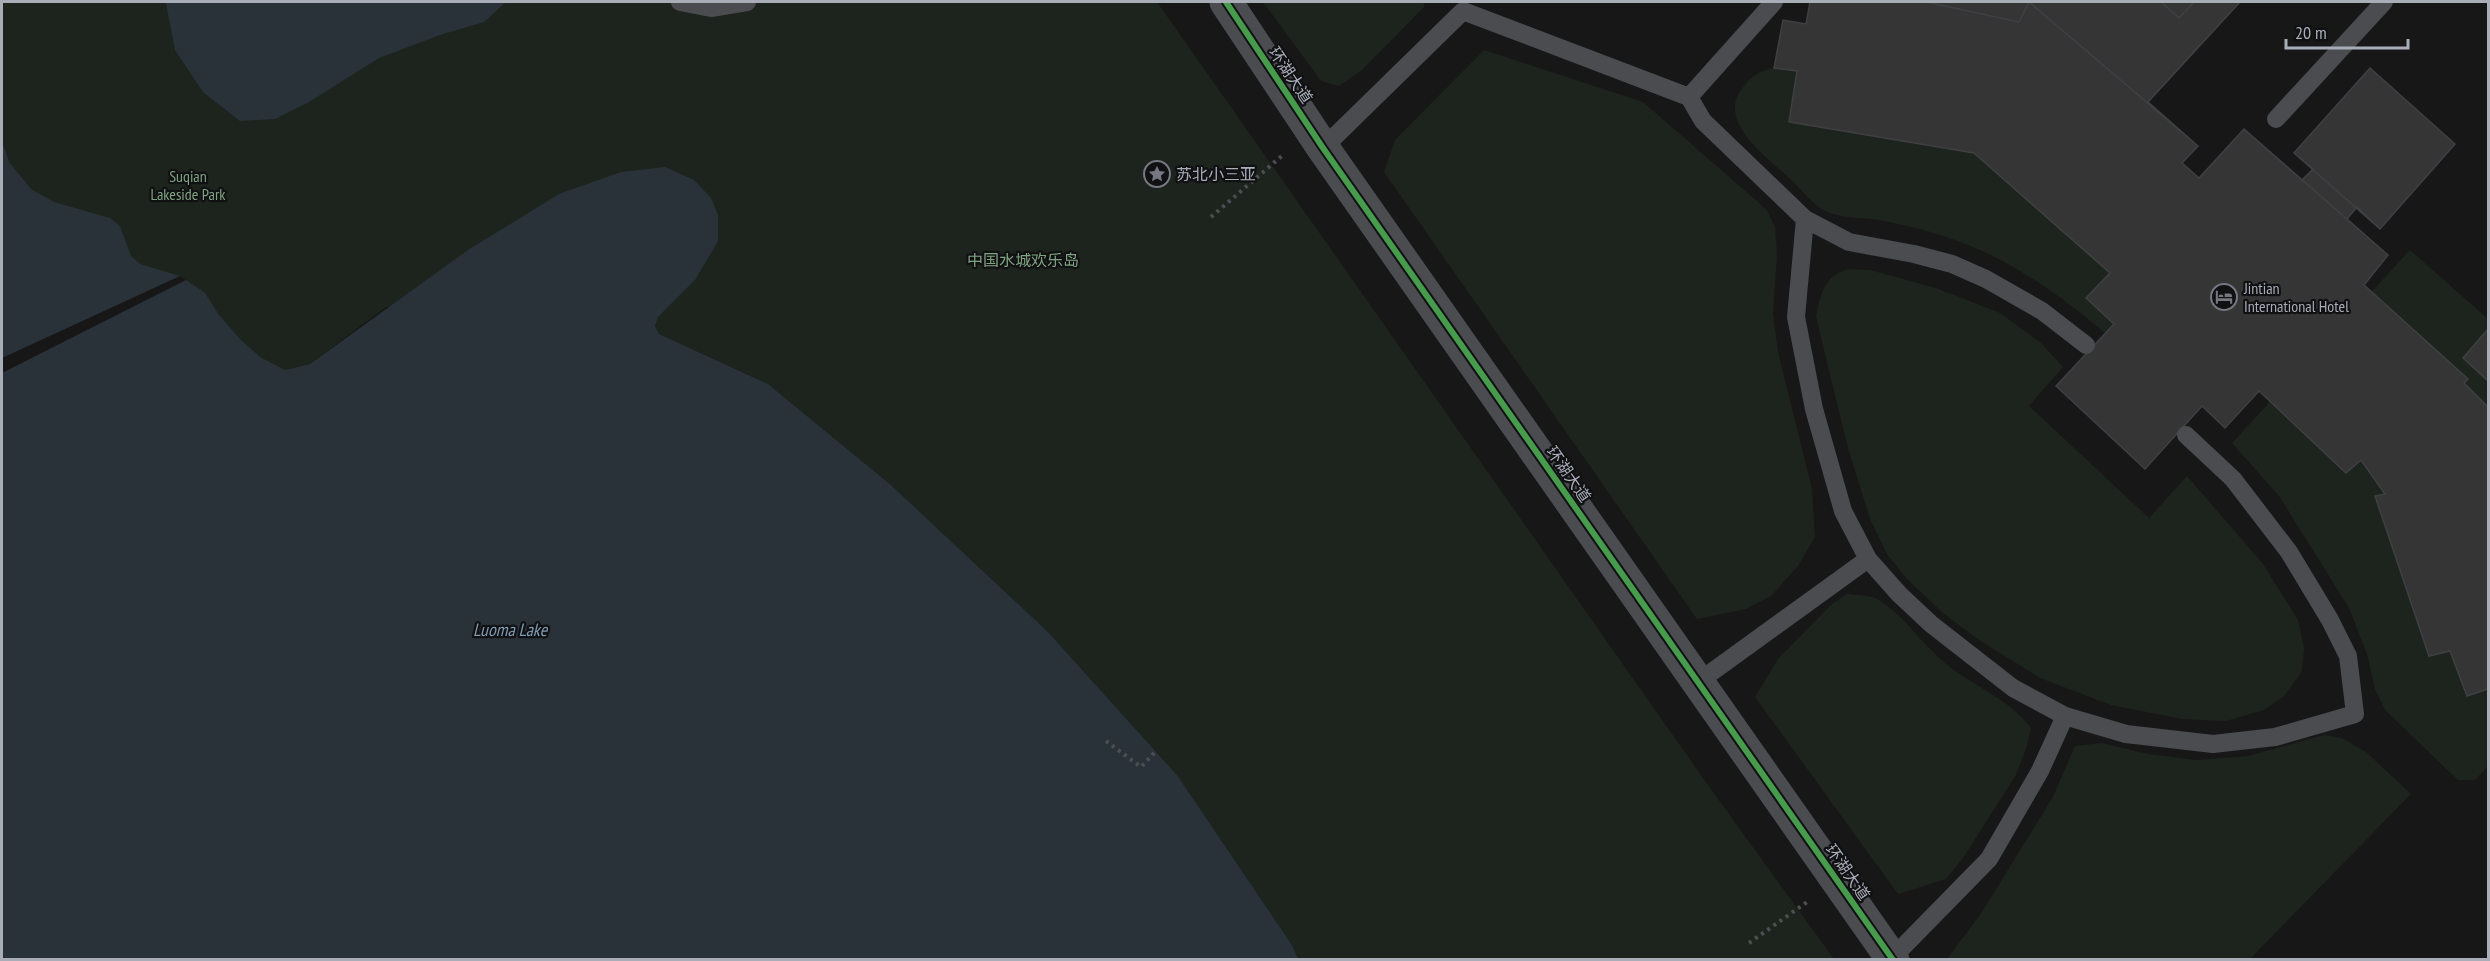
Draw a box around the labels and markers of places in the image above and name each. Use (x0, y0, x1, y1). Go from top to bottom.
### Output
place icon: 苏北小三亚 (1142, 159, 1172, 189)
place label: 苏北小三亚 (1176, 164, 1256, 184)
place label: Jintian International Hotel (2243, 278, 2349, 316)
hotel icon: Jintian International Hotel (2209, 282, 2239, 312)

